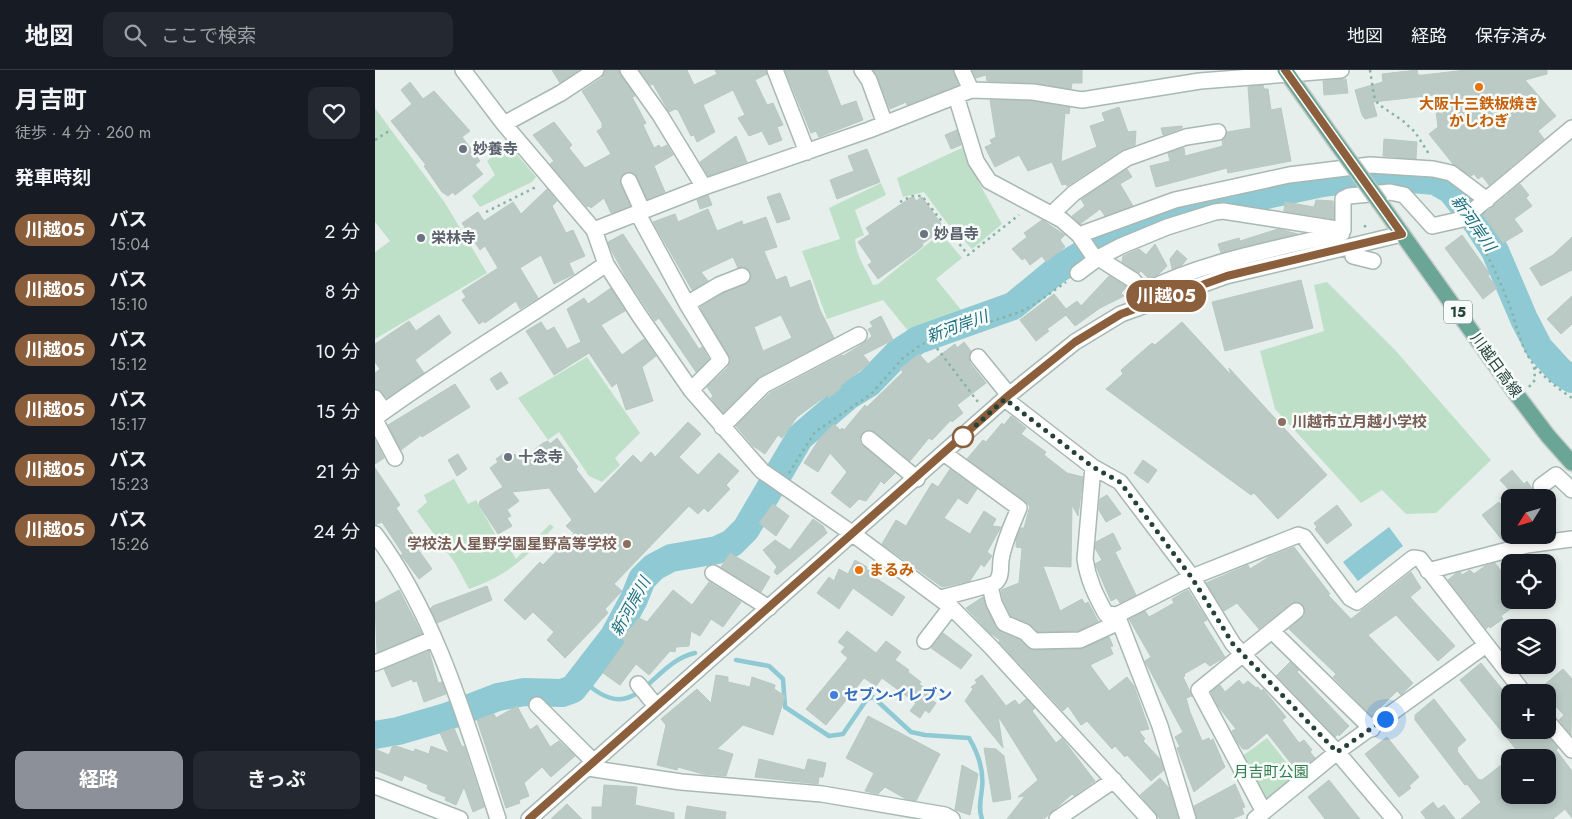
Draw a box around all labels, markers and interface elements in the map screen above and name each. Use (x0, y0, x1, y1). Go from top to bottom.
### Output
search box (103, 12, 453, 57)
text: 地図 (25, 18, 73, 53)
icon: search (121, 21, 149, 49)
text: ここで検索 (161, 22, 256, 49)
text: 地図 (1347, 23, 1383, 49)
text: 経路 (1411, 23, 1447, 49)
text: 保存済み (1475, 23, 1547, 49)
marker: 大阪十三鉄板焼き かしわぎ (1473, 81, 1485, 93)
text: 月吉町 (15, 82, 87, 117)
button: heart (308, 87, 360, 139)
place label: 大阪十三鉄板焼き かしわぎ (1419, 93, 1539, 132)
text: 徒歩 · 4 分 · 260 m (15, 121, 151, 144)
place label: 妙養寺 (473, 138, 518, 160)
marker: 妙養寺 (457, 143, 469, 155)
text: 発車時刻 (15, 164, 91, 191)
water label: 新河岸川 (1446, 190, 1503, 258)
text: バス (110, 206, 148, 233)
text: 川越05 (25, 217, 85, 243)
text: 2 分 (324, 218, 360, 245)
place label: 妙昌寺 (934, 223, 979, 245)
place label: 栄林寺 (431, 227, 476, 249)
marker: 妙昌寺 (918, 228, 930, 240)
marker: 栄林寺 (415, 232, 427, 244)
text: 15:04 (110, 233, 149, 256)
text: バス (110, 266, 148, 293)
text: 川越05 (25, 277, 85, 303)
text: 8 分 (325, 278, 360, 305)
line badge: 川越05 (1131, 280, 1201, 312)
text: 川越05 (1136, 283, 1196, 309)
text: 15:10 (110, 293, 147, 316)
road number: 15 (1444, 300, 1472, 323)
water label: 新河岸川 (923, 304, 993, 348)
text: バス (110, 326, 148, 353)
street label: 川越日高線 (1465, 328, 1527, 402)
text: 川越05 (25, 337, 85, 363)
text: 10 分 (315, 338, 360, 365)
text: 15:12 (110, 353, 147, 376)
text: バス (110, 386, 148, 413)
text: 川越05 (25, 397, 85, 423)
text: 15 分 (316, 398, 360, 425)
place label: 川越市立月越小学校 (1292, 411, 1427, 433)
text: 15:17 (110, 413, 146, 436)
marker: 川越市立月越小学校 (1276, 416, 1288, 428)
unlabelled marker (952, 426, 974, 448)
text: バス (110, 446, 148, 473)
place label: 十念寺 (518, 446, 563, 468)
marker: 十念寺 (502, 451, 514, 463)
text: 川越05 (25, 457, 85, 483)
text: 21 分 (316, 458, 360, 485)
text: 15:23 (110, 473, 148, 496)
north arrow (1501, 489, 1556, 544)
map controls (1501, 489, 1556, 804)
text: バス (110, 506, 148, 533)
text: 川越05 (25, 517, 85, 543)
text: 24 分 (313, 518, 360, 545)
text: 15:26 (110, 533, 149, 556)
place label: 学校法人星野学園星野高等学校 (407, 533, 617, 555)
marker: 学校法人星野学園星野高等学校 (621, 538, 633, 550)
button: locate (1501, 554, 1556, 609)
place label: まるみ (869, 559, 914, 581)
marker: まるみ (853, 564, 865, 576)
water label: 新河岸川 (605, 571, 657, 640)
button: layers (1501, 619, 1556, 674)
place label: セブン-イレブン (844, 684, 952, 706)
button: + (1501, 684, 1556, 739)
marker: セブン-イレブン (828, 689, 840, 701)
your location (1373, 707, 1398, 732)
button: − (1501, 749, 1556, 804)
button: 経路 (15, 751, 183, 809)
button: きっぷ (193, 751, 360, 809)
park label: 月吉町公園 (1233, 761, 1309, 783)

